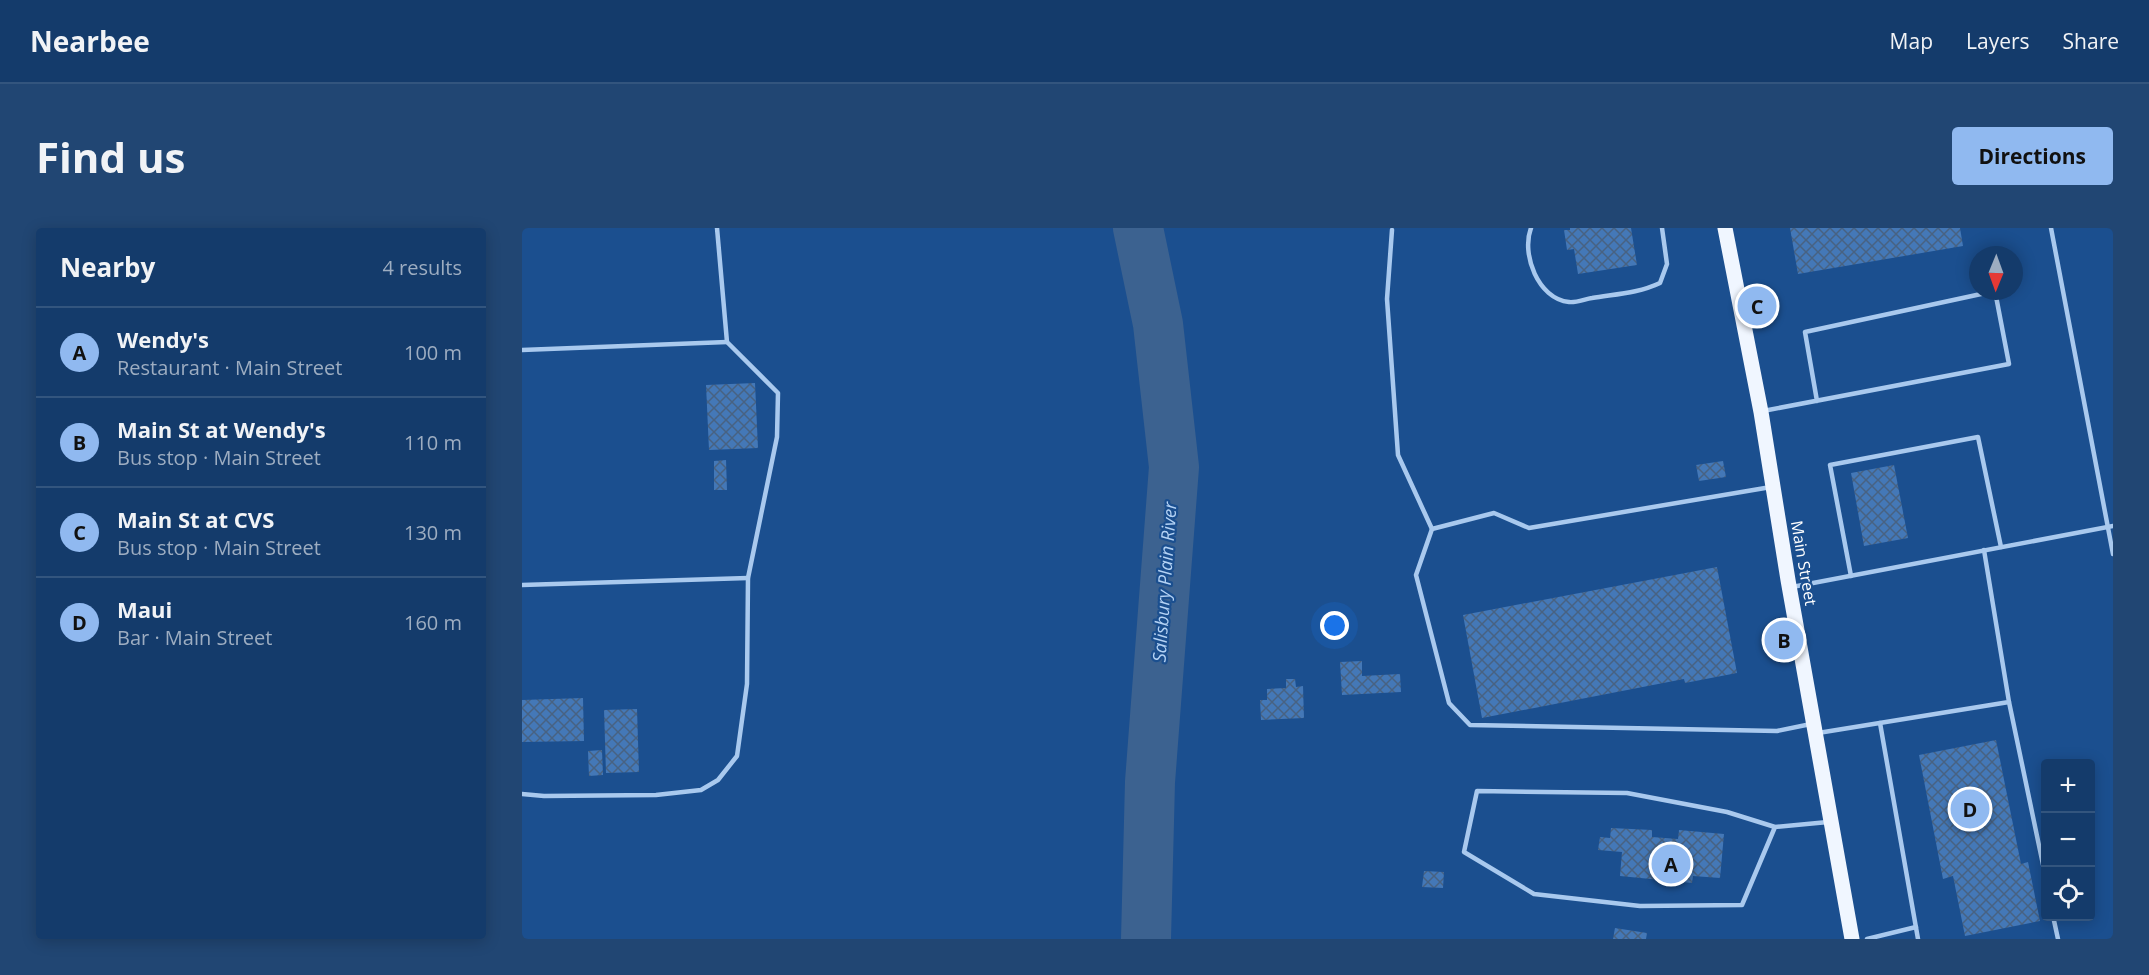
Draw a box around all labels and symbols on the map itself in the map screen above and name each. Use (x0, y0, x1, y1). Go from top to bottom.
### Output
north arrow (1969, 246, 2023, 300)
pin: C (1738, 284, 1776, 328)
water label: Salisbury Plain River (1146, 500, 1182, 663)
street label: Main Street (1786, 519, 1822, 608)
your location (1320, 611, 1349, 640)
pin: B (1764, 618, 1804, 662)
pin: D (1950, 786, 1990, 832)
pin: A (1652, 842, 1690, 886)

